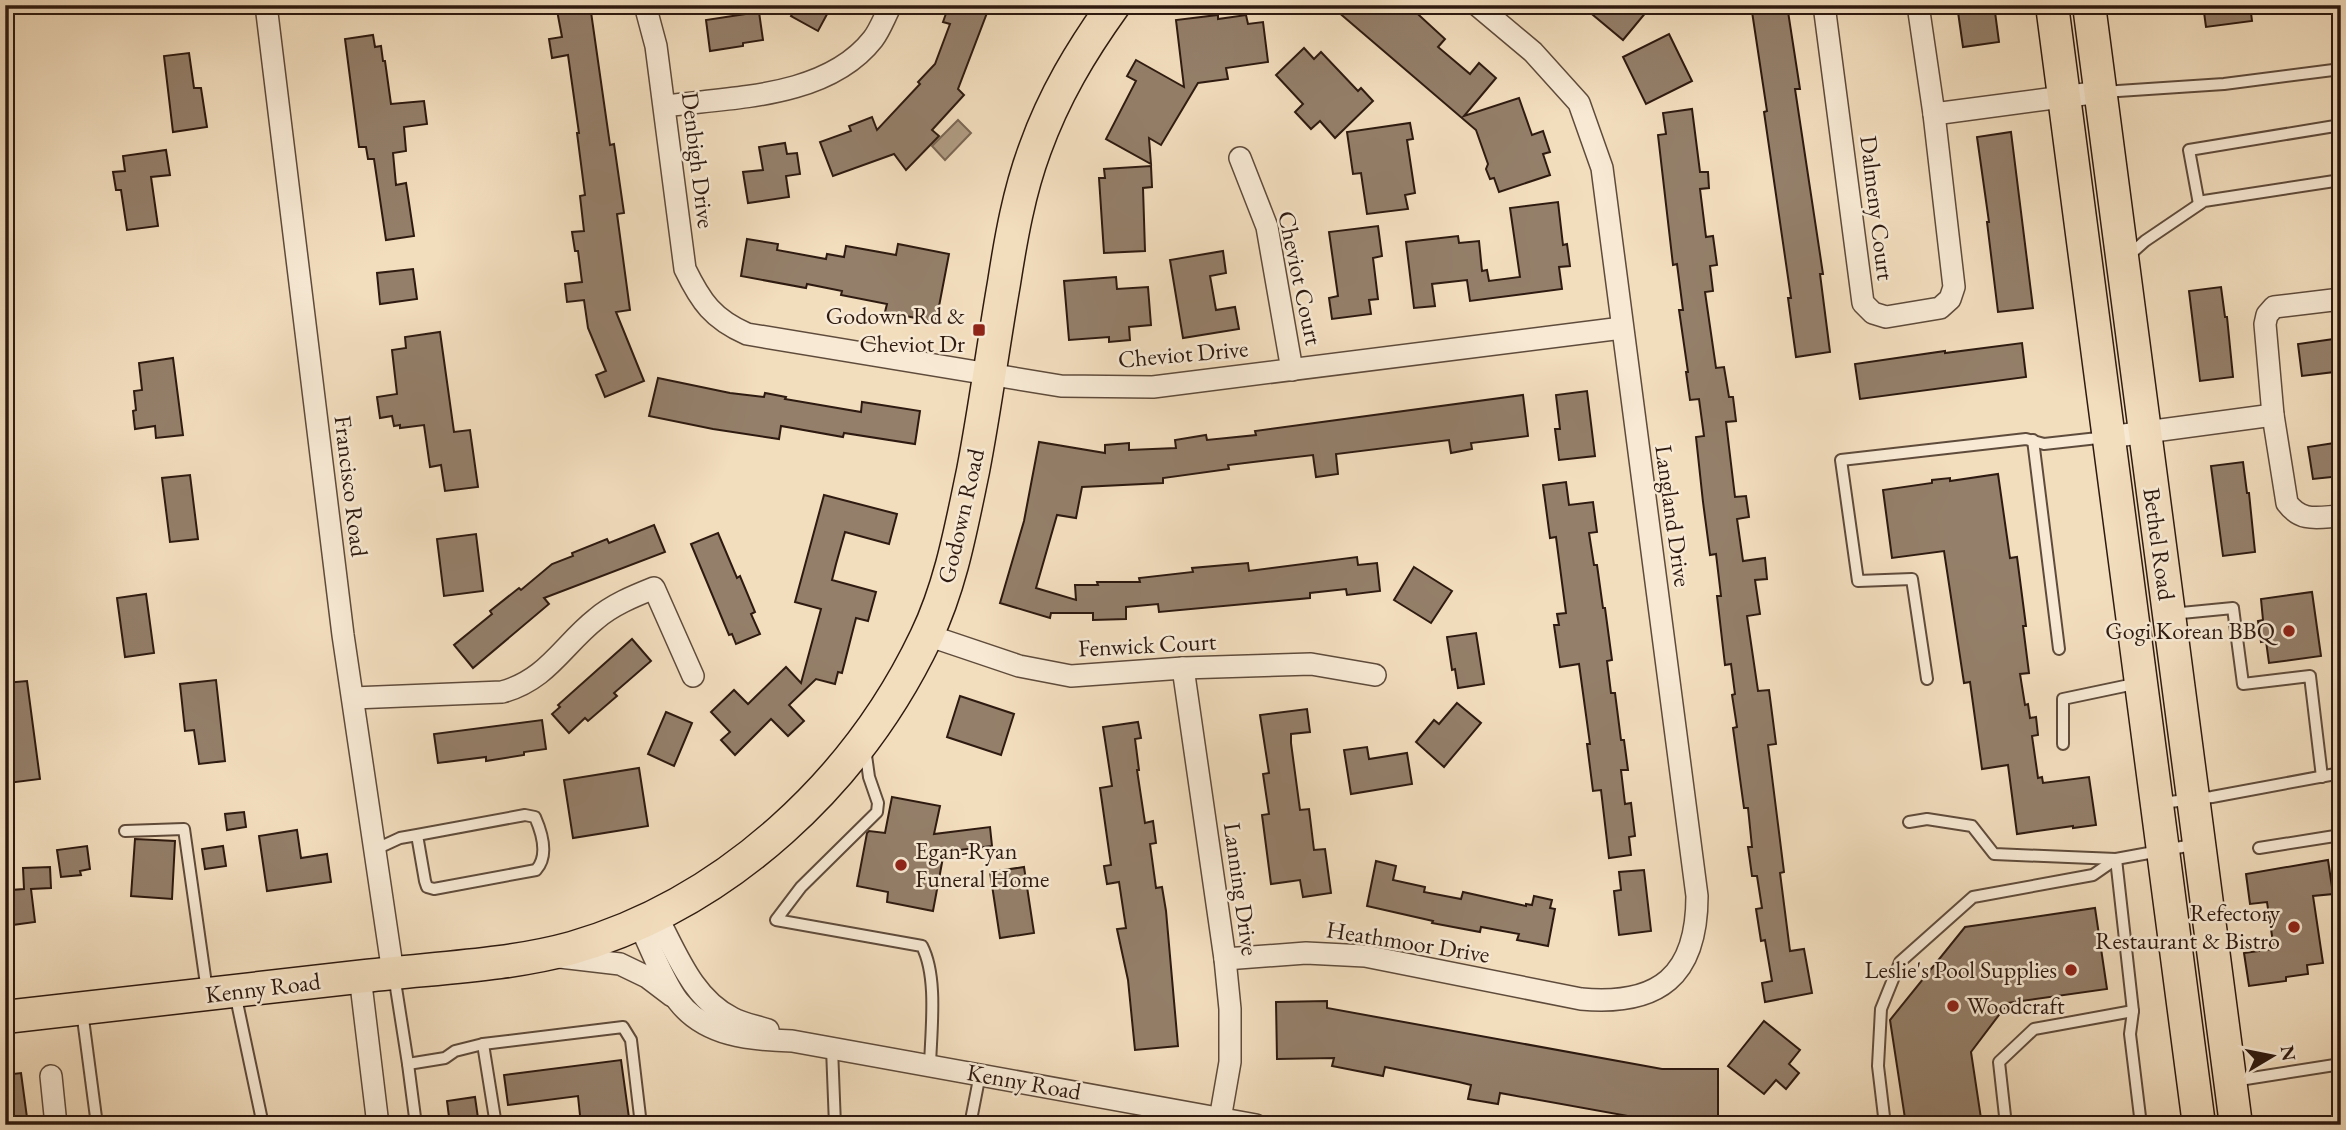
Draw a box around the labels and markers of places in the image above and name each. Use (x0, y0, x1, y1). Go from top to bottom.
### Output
place label: Godown Rd & Cheviot Dr (826, 300, 965, 359)
marker: Godown Rd & Cheviot Dr (971, 322, 987, 338)
place label: Gogi Korean BBQ (2105, 615, 2279, 646)
marker: Gogi Korean BBQ (2281, 623, 2297, 639)
place label: Egan-Ryan Funeral Home (915, 835, 1049, 894)
marker: Egan-Ryan Funeral Home (893, 857, 909, 873)
place label: Refectory Restaurant & Bistro (2095, 897, 2280, 956)
marker: Refectory Restaurant & Bistro (2286, 919, 2302, 935)
place label: Leslie's Pool Supplies (1864, 954, 2057, 985)
marker: Leslie's Pool Supplies (2063, 962, 2079, 978)
place label: Woodcraft (1967, 990, 2065, 1021)
marker: Woodcraft (1945, 998, 1961, 1014)

